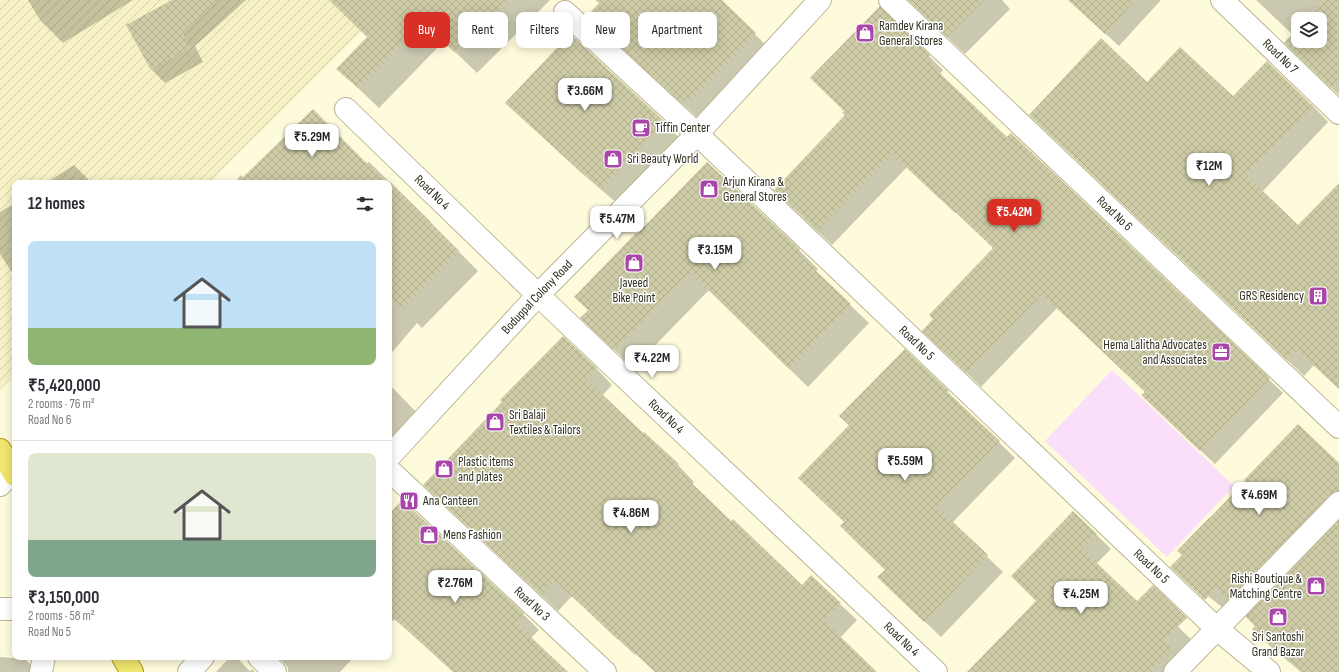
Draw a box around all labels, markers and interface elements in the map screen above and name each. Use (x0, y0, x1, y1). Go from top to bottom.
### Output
chip: Buy (404, 12, 450, 48)
chip: Rent (458, 12, 508, 48)
chip: Filters (516, 12, 573, 48)
chip: New (581, 12, 630, 48)
chip: Apartment (638, 12, 717, 48)
map controls (1291, 12, 1327, 48)
button: layers (1291, 12, 1327, 48)
place label: Ramdev Kirana General Stores (879, 18, 943, 49)
shop icon: Ramdev Kirana General Stores (854, 22, 876, 44)
street label: Road No 7 (1259, 36, 1302, 78)
pin: ₹3.66M (552, 78, 618, 112)
text: ₹3.66M (567, 83, 603, 99)
cafe icon: Tiffin Center (630, 117, 652, 139)
place label: Tiffin Center (655, 120, 710, 136)
pin: ₹5.29M (279, 124, 345, 158)
text: ₹5.29M (294, 129, 330, 145)
shop icon: Sri Beauty World (602, 148, 624, 170)
place label: Sri Beauty World (627, 151, 699, 167)
pin: ₹12M (1185, 153, 1233, 187)
text: ₹12M (1196, 158, 1222, 174)
street label: Road No 4 (411, 172, 454, 214)
place label: Arjun Kirana & General Stores (722, 174, 787, 205)
shop icon: Arjun Kirana & General Stores (698, 178, 720, 200)
icon: filters (354, 193, 376, 215)
street label: Road No 6 (1093, 193, 1136, 235)
text: 12 homes (28, 194, 85, 214)
pin: ₹5.42M (981, 199, 1047, 233)
text: ₹5.42M (996, 204, 1032, 220)
pin: ₹5.47M (584, 206, 650, 240)
text: ₹5.47M (599, 211, 635, 227)
pin: ₹3.15M (682, 237, 748, 271)
text: ₹3.15M (697, 242, 733, 258)
shop icon: Javeed Bike Point (623, 252, 645, 274)
street label: Boduppal Colony Road (498, 257, 576, 337)
icon: home (166, 267, 238, 339)
place label: Javeed Bike Point (612, 275, 656, 306)
building icon: GRS Residency (1307, 285, 1329, 307)
place label: GRS Residency (1239, 288, 1304, 304)
street label: Road No 5 (896, 322, 938, 364)
place label: Hema Lalitha Advocates and Associates (1103, 337, 1207, 368)
office icon: Hema Lalitha Advocates and Associates (1210, 341, 1232, 363)
pin: ₹4.22M (619, 345, 685, 379)
text: ₹4.22M (634, 350, 670, 366)
text: ₹5,420,000 (28, 376, 101, 396)
text: 2 rooms · 76 m² (28, 396, 95, 412)
street label: Road No 4 (645, 396, 688, 438)
place label: Sri Balaji Textiles & Tailors (509, 407, 581, 438)
shop icon: Sri Balaji Textiles & Tailors (484, 411, 506, 433)
text: Road No 6 (28, 412, 72, 428)
pin: ₹5.59M (872, 448, 938, 482)
text: ₹5.59M (887, 453, 923, 469)
place label: Plastic items and plates (458, 454, 514, 485)
shop icon: Plastic items and plates (433, 458, 455, 480)
icon: home (166, 479, 238, 551)
pin: ₹4.69M (1226, 482, 1292, 516)
text: ₹4.69M (1241, 487, 1277, 503)
restaurant icon: Ana Canteen (398, 490, 420, 512)
place label: Ana Canteen (422, 493, 478, 509)
pin: ₹4.86M (598, 500, 664, 534)
text: ₹4.86M (613, 505, 649, 521)
shop icon: Mens Fashion (418, 524, 440, 546)
place label: Mens Fashion (443, 527, 502, 543)
street label: Road No 5 (1130, 546, 1172, 587)
pin: ₹2.76M (422, 570, 488, 604)
place label: Rishi Boutique & Matching Centre (1230, 571, 1302, 602)
text: ₹2.76M (437, 575, 473, 591)
shop icon: Rishi Boutique & Matching Centre (1305, 575, 1327, 597)
pin: ₹4.25M (1048, 581, 1114, 615)
street label: Road No 3 (511, 583, 553, 625)
text: ₹4.25M (1063, 586, 1099, 602)
text: ₹3,150,000 (28, 588, 99, 608)
shop icon: Sri Santoshi Grand Bazar (1267, 606, 1289, 628)
text: 2 rooms · 58 m² (28, 608, 95, 624)
street label: Road No 4 (880, 619, 923, 660)
text: Road No 5 (28, 624, 71, 640)
place label: Sri Santoshi Grand Bazar (1252, 629, 1304, 660)

